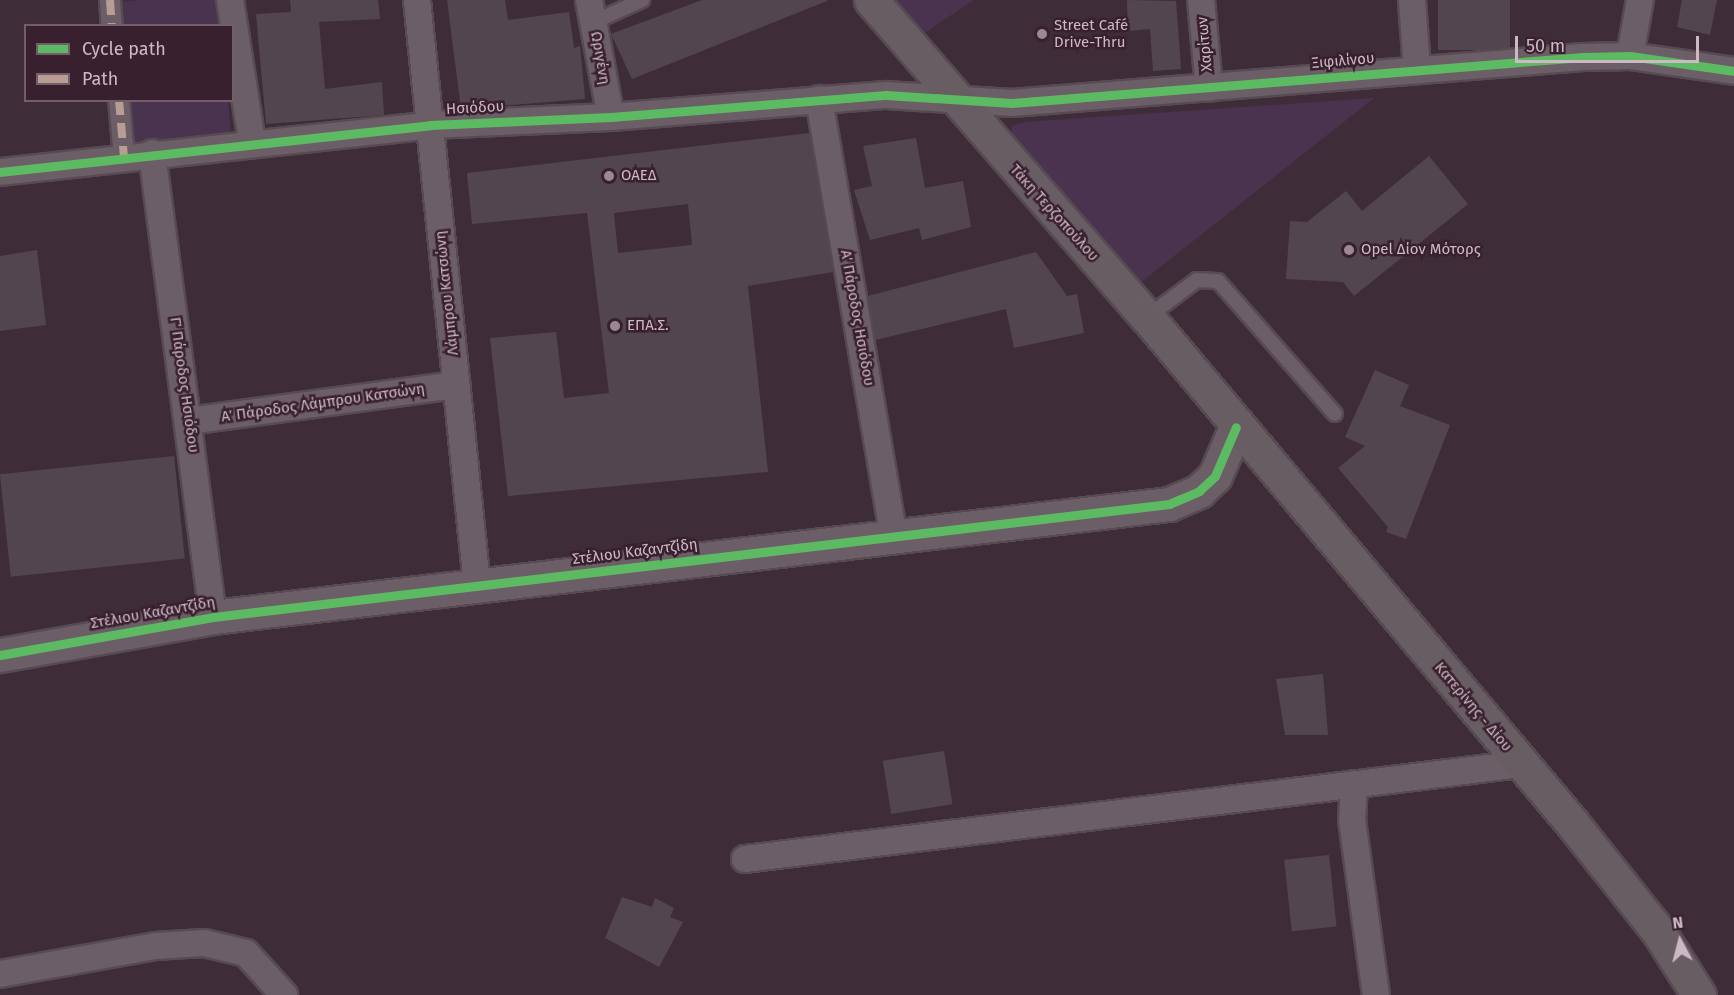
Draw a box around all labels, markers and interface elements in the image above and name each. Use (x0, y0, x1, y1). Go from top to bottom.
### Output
place label: Street Café Drive-Thru (1054, 16, 1128, 51)
street label: Χαρίτων (1194, 16, 1216, 72)
legend (24, 24, 234, 102)
scale bar (1518, 24, 1702, 62)
marker: Street Café Drive-Thru (1035, 27, 1049, 41)
street label: Ωριγένη (586, 30, 614, 86)
text: 50 m (1526, 35, 1565, 57)
text: Cycle path (82, 38, 166, 60)
street label: Ξιφιλίνου (1311, 49, 1375, 73)
text: Path (82, 68, 118, 90)
street label: Ησιόδου (446, 97, 504, 119)
street label: Τάκη Τερζοπούλου (1006, 161, 1102, 265)
place label: ΟΑΕΔ (621, 167, 657, 185)
marker: ΟΑΕΔ (602, 169, 616, 183)
street label: Λάμπρου Κατσώνη (431, 230, 463, 356)
place label: Opel Δίον Μότορς (1361, 241, 1481, 259)
marker: Opel Δίον Μότορς (1342, 243, 1356, 257)
street label: Α΄ Πάροδος Ησιόδου (836, 249, 878, 387)
street label: Γ΄ Πάροδος Ησιόδου (166, 316, 202, 454)
place label: ΕΠΑ.Σ. (627, 317, 669, 335)
marker: ΕΠΑ.Σ. (608, 319, 622, 333)
street label: Α΄ Πάροδος Λάμπρου Κατσώνη (220, 380, 426, 426)
street label: Στέλιου Καζαντζίδη (571, 535, 699, 569)
street label: Στέλιου Καζαντζίδη (89, 593, 217, 633)
street label: Κατερίνης - Δίου (1430, 659, 1516, 755)
north arrow (1650, 911, 1710, 971)
text: N (1671, 913, 1684, 933)

